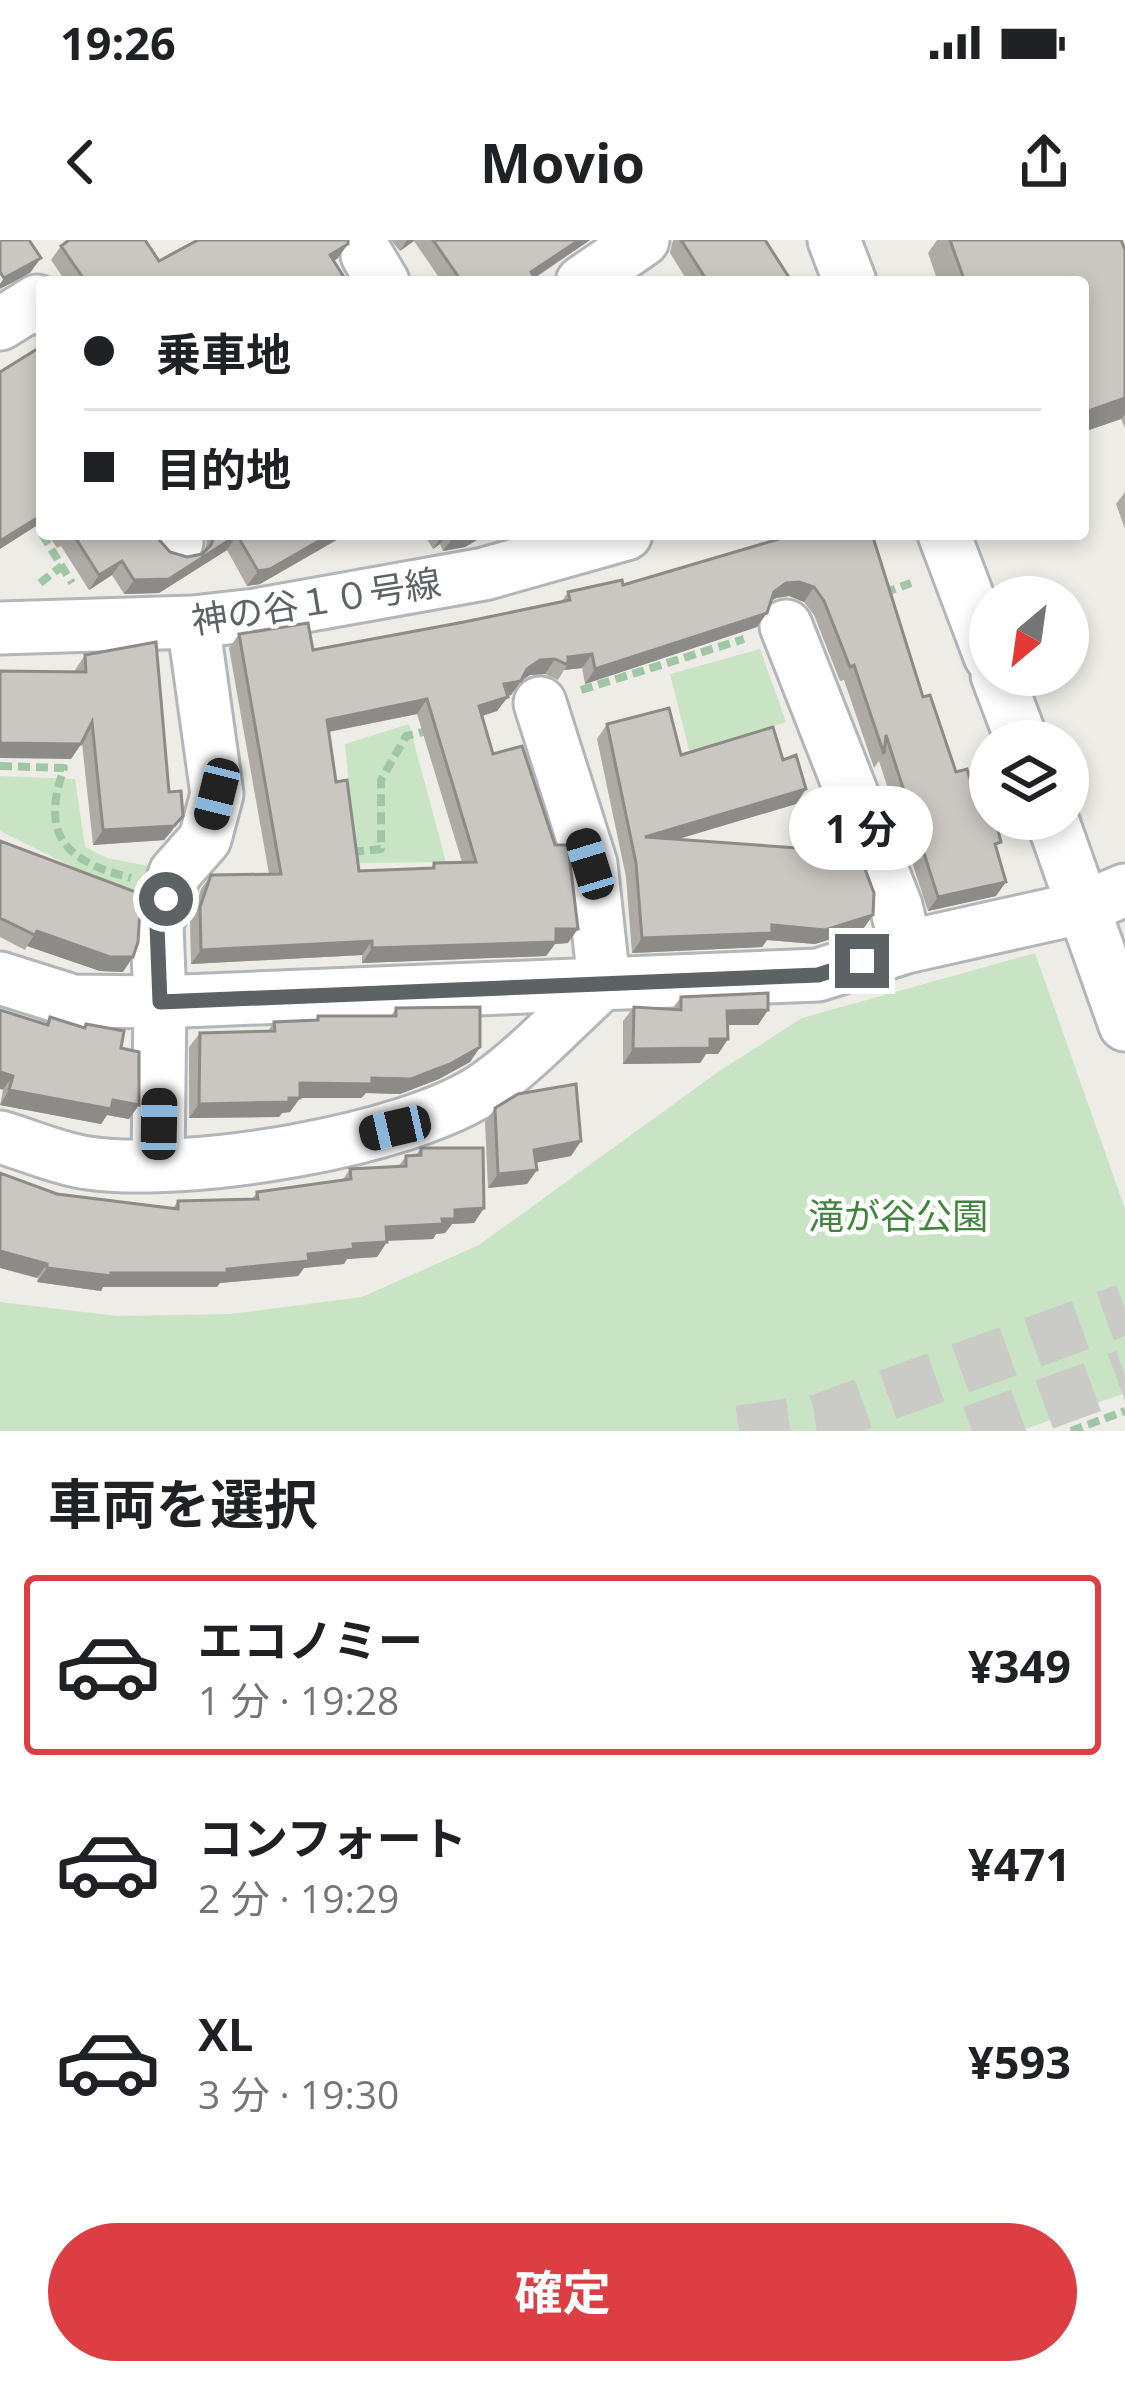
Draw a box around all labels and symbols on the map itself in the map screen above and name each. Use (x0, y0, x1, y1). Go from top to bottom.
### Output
street label: 神の谷１０号線 (188, 557, 444, 645)
north arrow (969, 576, 1089, 696)
car (191, 755, 243, 833)
callout: 1 分 (790, 787, 934, 871)
car (562, 824, 618, 904)
route start (139, 872, 193, 926)
route end (835, 934, 889, 988)
car (140, 1088, 178, 1160)
car (356, 1102, 434, 1154)
park label: 滝が谷公園 (808, 1191, 988, 1240)

